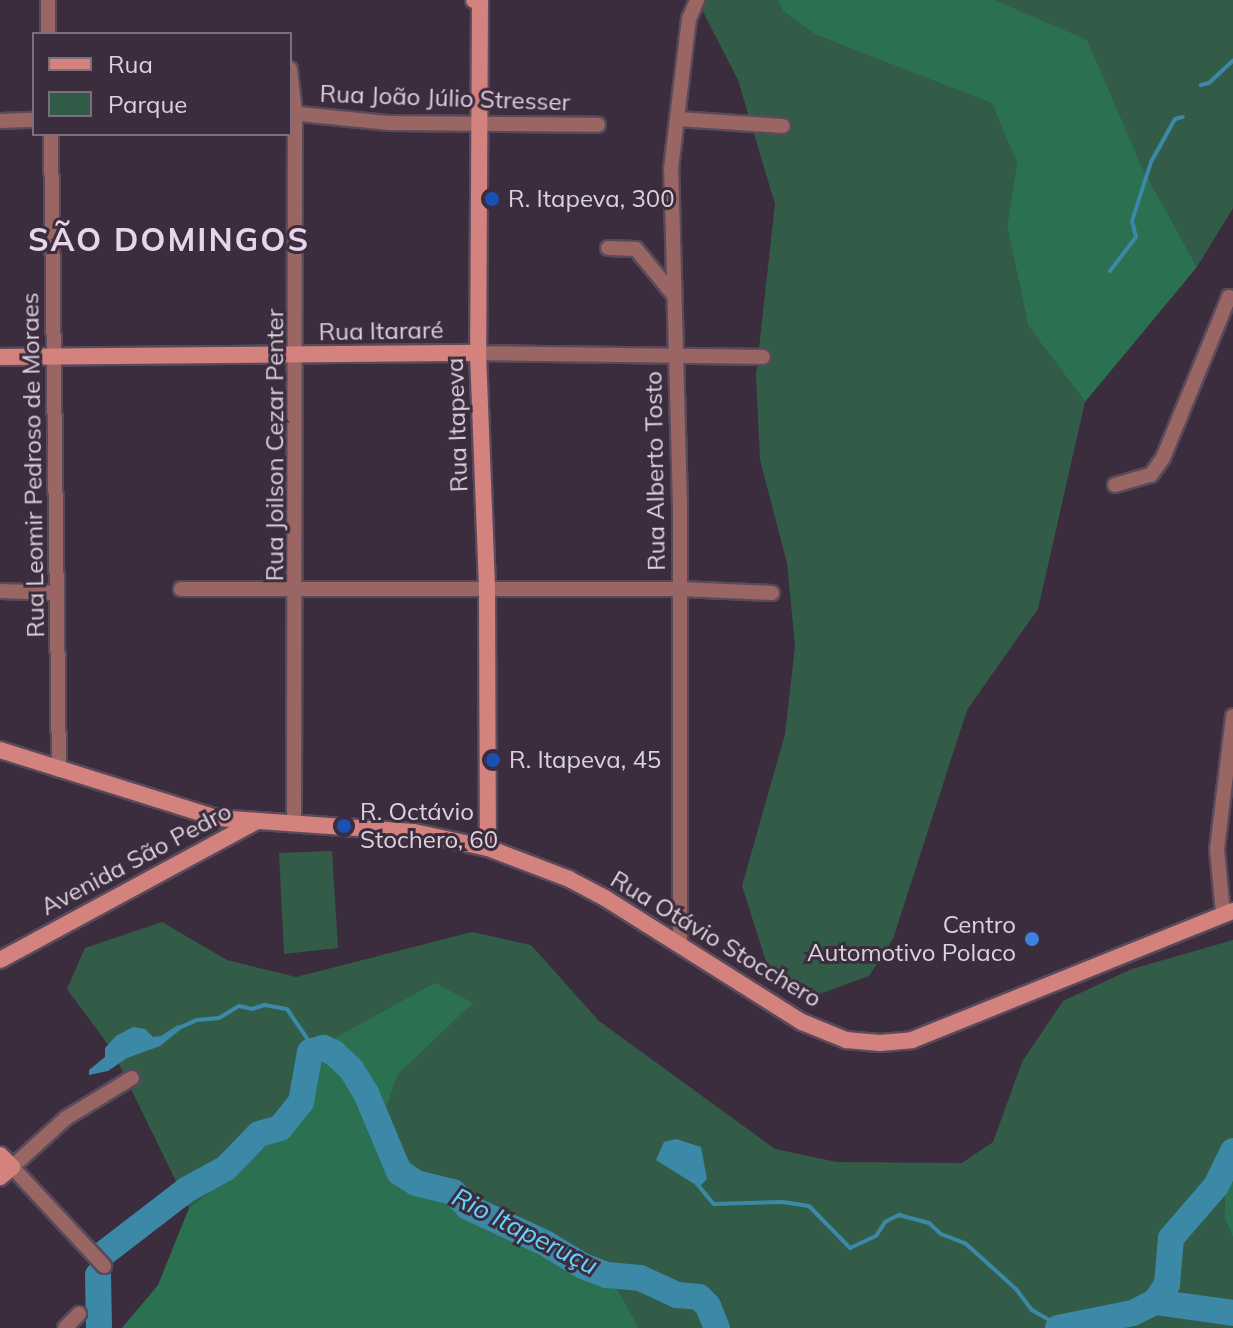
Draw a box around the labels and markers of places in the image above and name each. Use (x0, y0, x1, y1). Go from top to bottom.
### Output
place label: R. Itapeva, 300 (508, 185, 675, 213)
marker: R. Itapeva, 300 (483, 190, 501, 208)
place label: R. Itapeva, 45 (509, 746, 661, 774)
marker: R. Itapeva, 45 (484, 751, 502, 769)
place label: R. Octávio Stochero, 60 (360, 798, 498, 854)
marker: R. Octávio Stochero, 60 (335, 817, 353, 835)
place label: Centro Automotivo Polaco (807, 911, 1016, 967)
marker: Centro Automotivo Polaco (1023, 930, 1041, 948)

